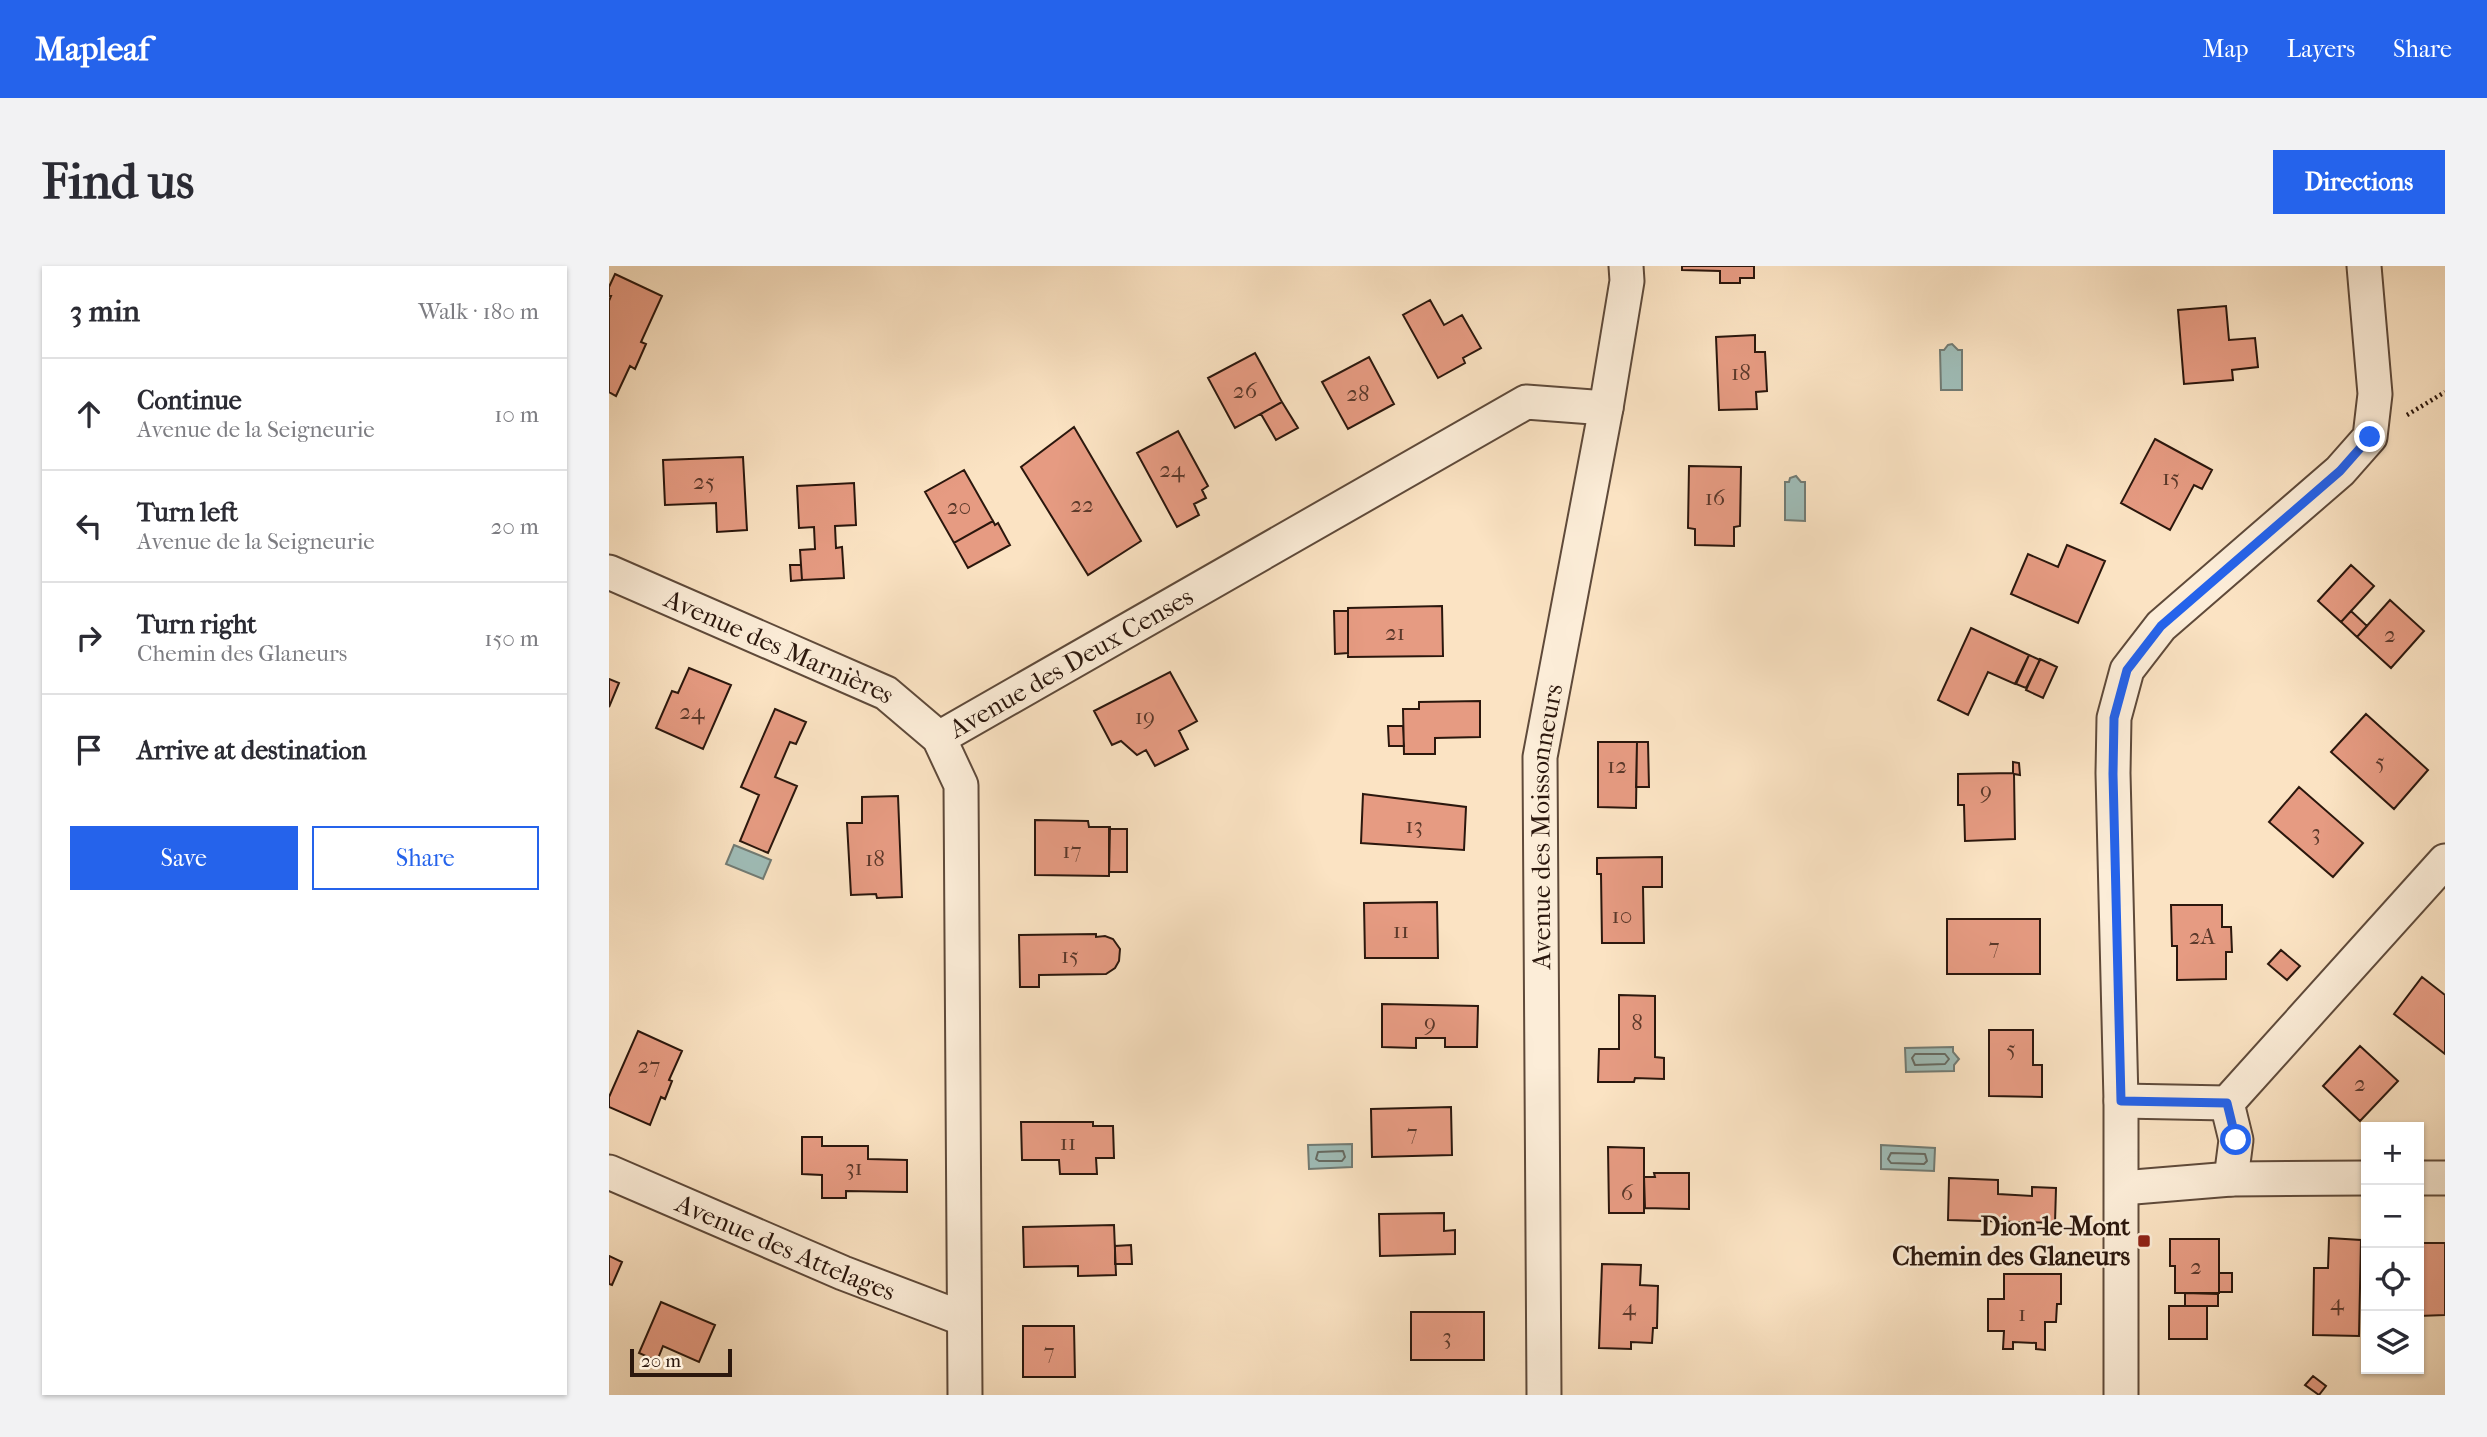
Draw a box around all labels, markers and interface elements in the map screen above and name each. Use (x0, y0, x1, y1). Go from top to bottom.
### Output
text: Mapleaf (35, 30, 149, 69)
text: Map (2203, 35, 2249, 63)
text: Layers (2287, 35, 2355, 63)
text: Share (2393, 35, 2452, 63)
button: Directions (2273, 150, 2445, 214)
text: Find us (42, 153, 194, 211)
text: 3 min (70, 294, 140, 329)
text: Walk · 180 m (418, 298, 539, 325)
house number: 18 (1731, 359, 1751, 386)
house number: 26 (1233, 377, 1258, 404)
house number: 28 (1346, 380, 1370, 407)
text: Continue (137, 385, 242, 416)
icon: ahead (70, 395, 108, 433)
text: 10 m (494, 401, 539, 428)
text: Avenue de la Seigneurie (137, 416, 375, 443)
route end (2354, 421, 2385, 452)
house number: 24 (1159, 456, 1186, 483)
house number: 15 (2162, 464, 2180, 491)
house number: 25 (693, 468, 715, 495)
house number: 16 (1705, 484, 1726, 511)
house number: 22 (1070, 491, 1094, 518)
house number: 20 (947, 493, 971, 520)
text: Turn left (137, 497, 238, 528)
icon: left (70, 507, 108, 545)
text: 20 m (490, 513, 539, 540)
text: Avenue de la Seigneurie (137, 528, 375, 555)
street label: Avenue des Deux Censes (943, 581, 1199, 745)
street label: Avenue des Marnières (659, 583, 901, 710)
text: Turn right (137, 609, 257, 640)
icon: right (70, 619, 108, 657)
house number: 21 (1385, 619, 1405, 646)
house number: 2 (2384, 621, 2396, 648)
text: 150 m (484, 625, 539, 652)
text: Chemin des Glaneurs (137, 640, 347, 667)
street label: Avenue des Moissonneurs (1525, 681, 1570, 970)
house number: 24 (679, 698, 706, 725)
house number: 19 (1135, 703, 1155, 730)
icon: arrive (70, 731, 108, 769)
text: Arrive at destination (137, 735, 367, 766)
house number: 5 (2375, 748, 2385, 775)
house number: 12 (1607, 752, 1627, 779)
house number: 9 (1980, 777, 1992, 804)
house number: 13 (1405, 812, 1423, 839)
house number: 3 (2311, 819, 2321, 846)
button: Save (70, 826, 298, 890)
button: Share (312, 826, 539, 890)
house number: 17 (1062, 837, 1082, 864)
house number: 18 (865, 845, 885, 872)
house number: 10 (1612, 902, 1632, 929)
house number: 11 (1393, 917, 1409, 944)
house number: 2A (2189, 923, 2216, 950)
house number: 7 (1988, 933, 2000, 960)
house number: 15 (1061, 942, 1079, 969)
house number: 9 (1424, 1009, 1436, 1036)
house number: 8 (1631, 1009, 1643, 1036)
house number: 5 (2006, 1035, 2016, 1062)
house number: 27 (638, 1052, 660, 1079)
house number: 2 (2354, 1070, 2366, 1097)
house number: 7 (1406, 1119, 1418, 1146)
map controls (2361, 1122, 2424, 1374)
button: + (2361, 1122, 2424, 1185)
route start (2220, 1124, 2251, 1155)
house number: 11 (1060, 1129, 1076, 1156)
house number: 31 (845, 1154, 863, 1181)
house number: 6 (1621, 1179, 1634, 1206)
button: − (2361, 1185, 2424, 1248)
street label: Avenue des Attelages (670, 1187, 900, 1307)
place label: Dion-le-Mont Chemin des Glaneurs (1892, 1211, 2131, 1272)
marker: Dion-le-Mont Chemin des Glaneurs (2136, 1233, 2152, 1249)
button: locate (2361, 1248, 2424, 1311)
house number: 2 (2190, 1253, 2202, 1280)
house number: 4 (2330, 1289, 2345, 1316)
house number: 4 (1622, 1294, 1637, 1321)
house number: 1 (2018, 1300, 2026, 1327)
button: layers (2361, 1311, 2424, 1374)
house number: 3 (1442, 1323, 1452, 1350)
house number: 7 (1043, 1338, 1055, 1365)
scale bar (630, 1346, 731, 1378)
text: 20 m (641, 1350, 681, 1372)

